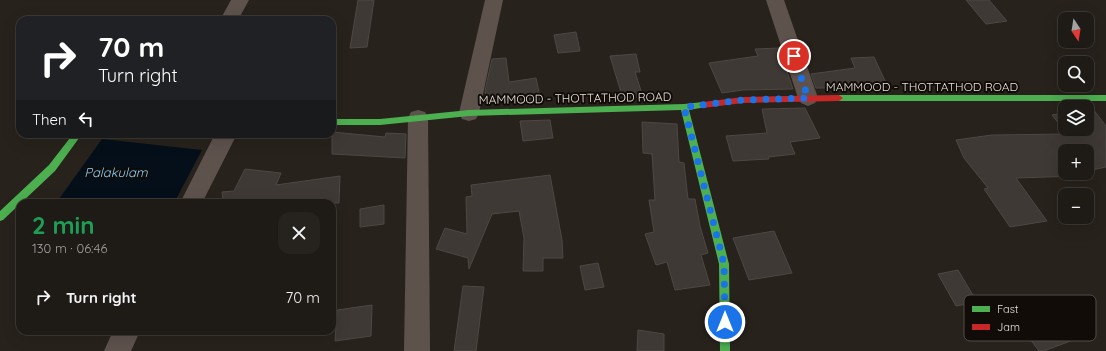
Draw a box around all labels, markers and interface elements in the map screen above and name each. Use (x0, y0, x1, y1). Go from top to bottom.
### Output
north arrow (1058, 12, 1094, 48)
map controls (1058, 12, 1094, 224)
text: 70 m (98, 29, 164, 64)
icon: right (32, 32, 84, 84)
pin (777, 39, 811, 73)
icon: arrive (783, 45, 805, 67)
button: search (1058, 56, 1094, 92)
text: Turn right (98, 64, 178, 87)
street label: MAMMOOD - THOTTATHOD ROAD (826, 79, 1019, 94)
street label: MAMMOOD - THOTTATHOD ROAD (479, 89, 672, 107)
button: layers (1058, 100, 1094, 136)
icon: left (75, 108, 97, 130)
text: Then (32, 110, 67, 129)
button: + (1058, 144, 1094, 180)
water label: Palakulam (84, 164, 149, 180)
button: − (1058, 188, 1094, 224)
text: 2 min (32, 210, 94, 240)
button: close (278, 212, 320, 254)
text: 130 m · 06:46 (32, 240, 107, 256)
icon: right (32, 286, 54, 308)
text: Turn right (66, 288, 137, 307)
text: 70 m (286, 288, 320, 307)
legend (964, 295, 1096, 341)
position arrow (704, 301, 746, 343)
text: Fast (997, 302, 1019, 316)
text: Jam (997, 320, 1020, 334)

